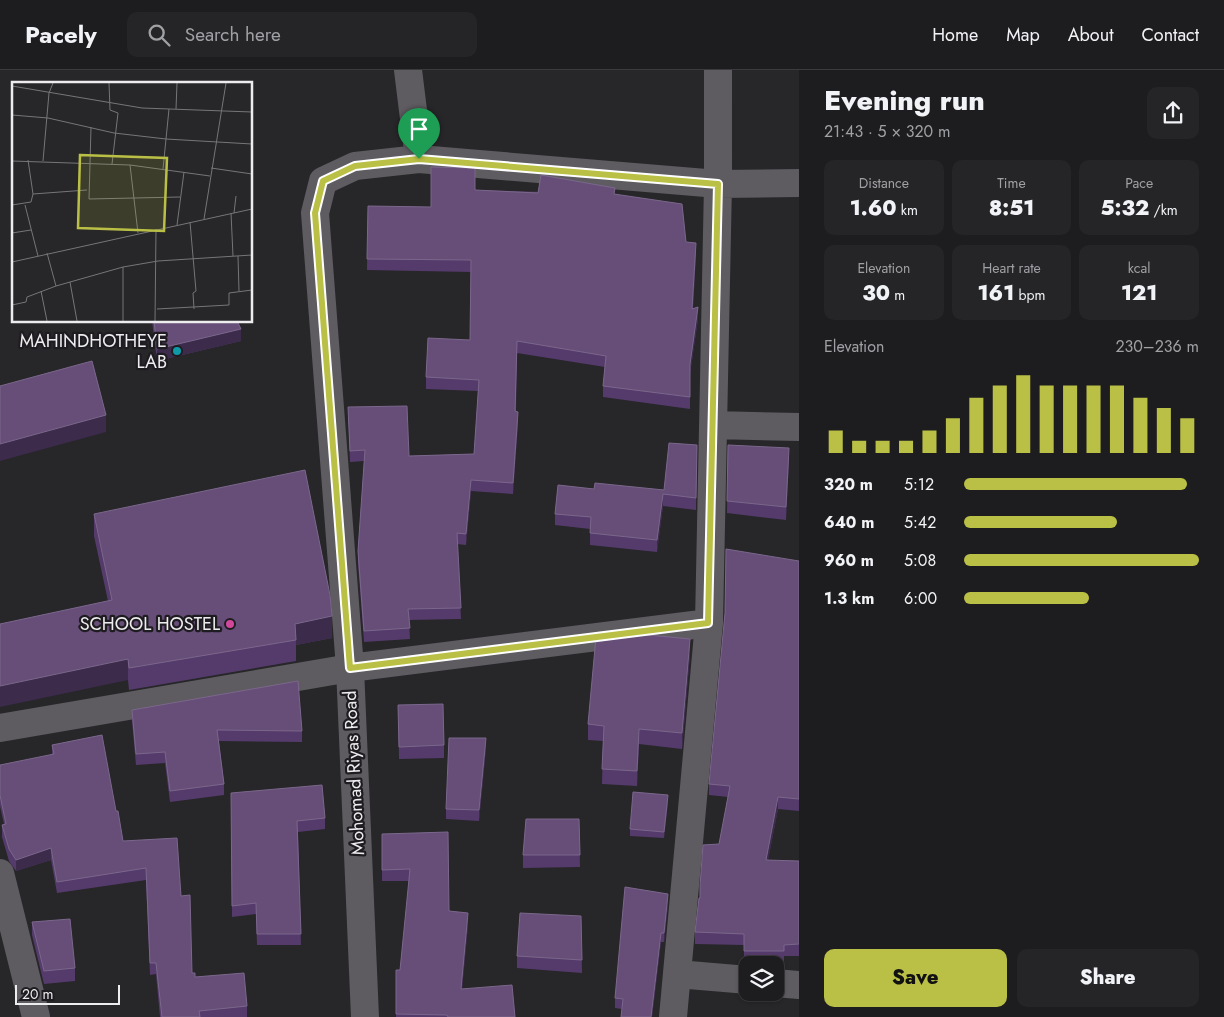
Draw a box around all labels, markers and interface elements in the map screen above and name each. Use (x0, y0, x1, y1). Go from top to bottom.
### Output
search box (127, 12, 477, 57)
text: Pacely (25, 17, 97, 52)
icon: search (145, 21, 173, 49)
text: Search here (185, 21, 281, 48)
text: Home (932, 22, 978, 48)
text: Map (1006, 22, 1040, 48)
text: About (1068, 22, 1113, 48)
text: Contact (1141, 22, 1199, 48)
text: Evening run (824, 80, 985, 121)
inset map (12, 82, 252, 322)
button: share (1147, 87, 1199, 139)
pin (398, 108, 440, 159)
icon: arrive (405, 115, 433, 143)
text: 21:43 · 5 × 320 m (824, 120, 950, 143)
text: Distance (859, 173, 909, 193)
text: Time (997, 173, 1026, 193)
text: Pace (1125, 173, 1153, 193)
text: 1.60 (850, 193, 897, 223)
text: 8:51 (989, 193, 1034, 223)
text: 5:32 (1101, 193, 1149, 223)
text: km (897, 200, 918, 220)
text: /km (1149, 200, 1178, 220)
text: Elevation (857, 258, 910, 278)
text: Heart rate (982, 258, 1041, 278)
text: kcal (1128, 258, 1150, 278)
text: 30 (862, 278, 890, 308)
text: 161 (978, 278, 1014, 308)
text: 121 (1121, 278, 1157, 308)
text: m (890, 285, 905, 305)
text: bpm (1014, 285, 1045, 305)
place label: MAHINDHOTHEYE LAB (19, 328, 167, 375)
text: Elevation (824, 335, 884, 358)
text: 230–236 m (1115, 335, 1199, 358)
marker: MAHINDHOTHEYE LAB (171, 345, 183, 357)
text: 320 m (824, 473, 873, 496)
text: 5:12 (904, 473, 934, 496)
text: 640 m (824, 511, 874, 534)
text: 5:42 (904, 511, 936, 534)
text: 960 m (824, 549, 874, 572)
text: 5:08 (904, 549, 936, 572)
text: 1.3 km (824, 587, 874, 610)
text: 6:00 (904, 587, 937, 610)
place label: SCHOOL HOSTEL (80, 611, 220, 637)
marker: SCHOOL HOSTEL (224, 618, 236, 630)
street label: Mohomad Riyas Road (337, 690, 371, 856)
button: Save (824, 949, 1007, 1007)
button: Share (1017, 949, 1199, 1007)
map controls (739, 956, 784, 1001)
button: layers (739, 956, 784, 1001)
scale bar (15, 982, 120, 1005)
text: 20 m (22, 984, 54, 1004)

